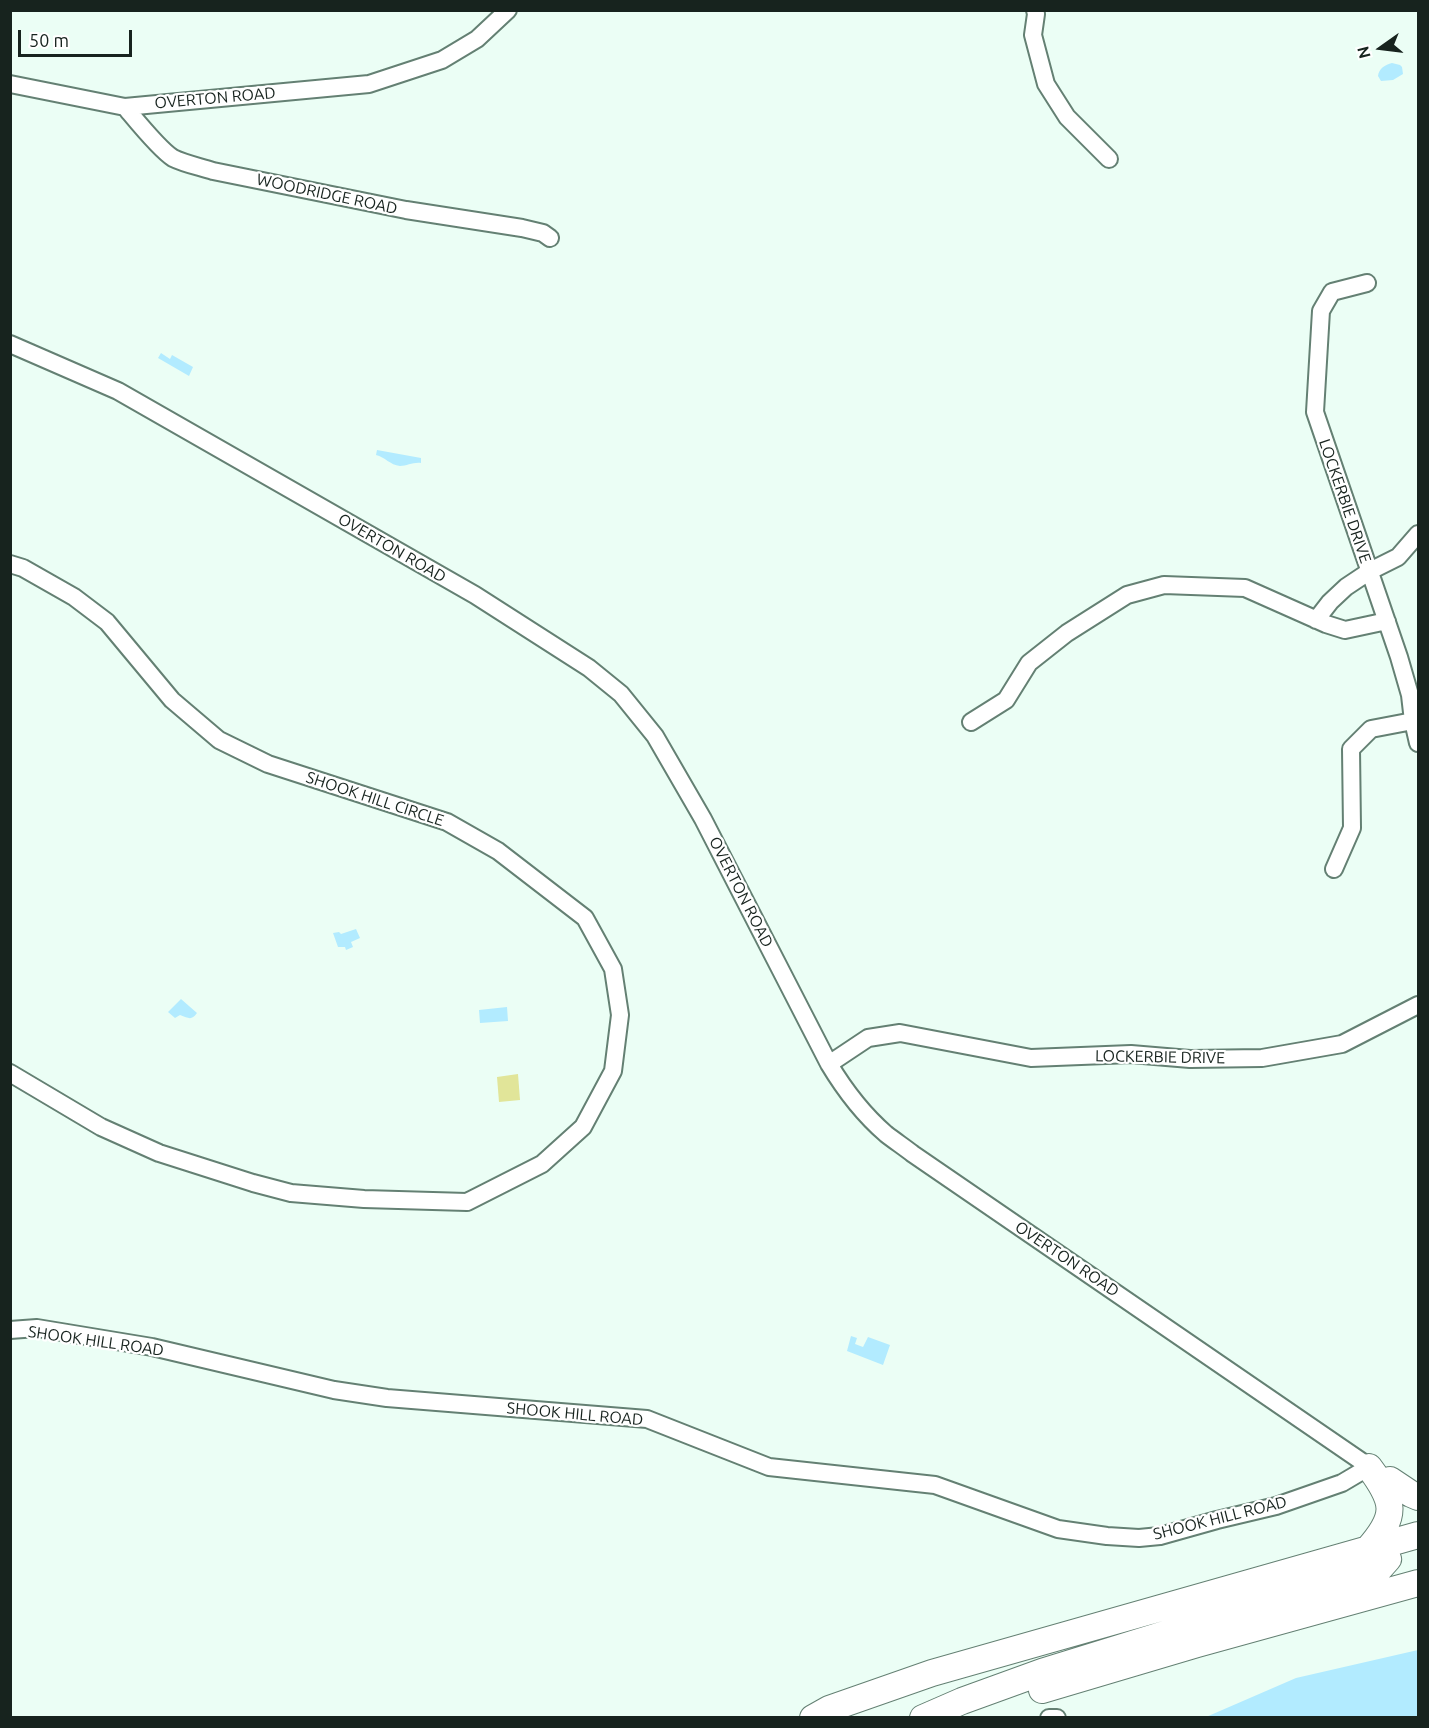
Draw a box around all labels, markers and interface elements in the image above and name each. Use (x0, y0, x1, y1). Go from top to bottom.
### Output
scale bar (21, 18, 135, 56)
north arrow (1351, 18, 1411, 78)
text: 50 m (29, 30, 69, 50)
text: N (1353, 44, 1374, 60)
street label: OVERTON ROAD (154, 83, 276, 113)
street label: WOODRIDGE ROAD (255, 170, 399, 218)
street label: LOCKERBIE DRIVE (1315, 436, 1375, 566)
street label: OVERTON ROAD (335, 509, 449, 587)
street label: SHOOK HILL CIRCLE (304, 768, 446, 830)
street label: OVERTON ROAD (705, 834, 777, 950)
street label: LOCKERBIE DRIVE (1095, 1046, 1225, 1068)
street label: OVERTON ROAD (1011, 1217, 1123, 1301)
street label: SHOOK HILL ROAD (27, 1322, 165, 1360)
street label: SHOOK HILL ROAD (506, 1398, 644, 1430)
street label: SHOOK HILL ROAD (1151, 1492, 1289, 1544)

